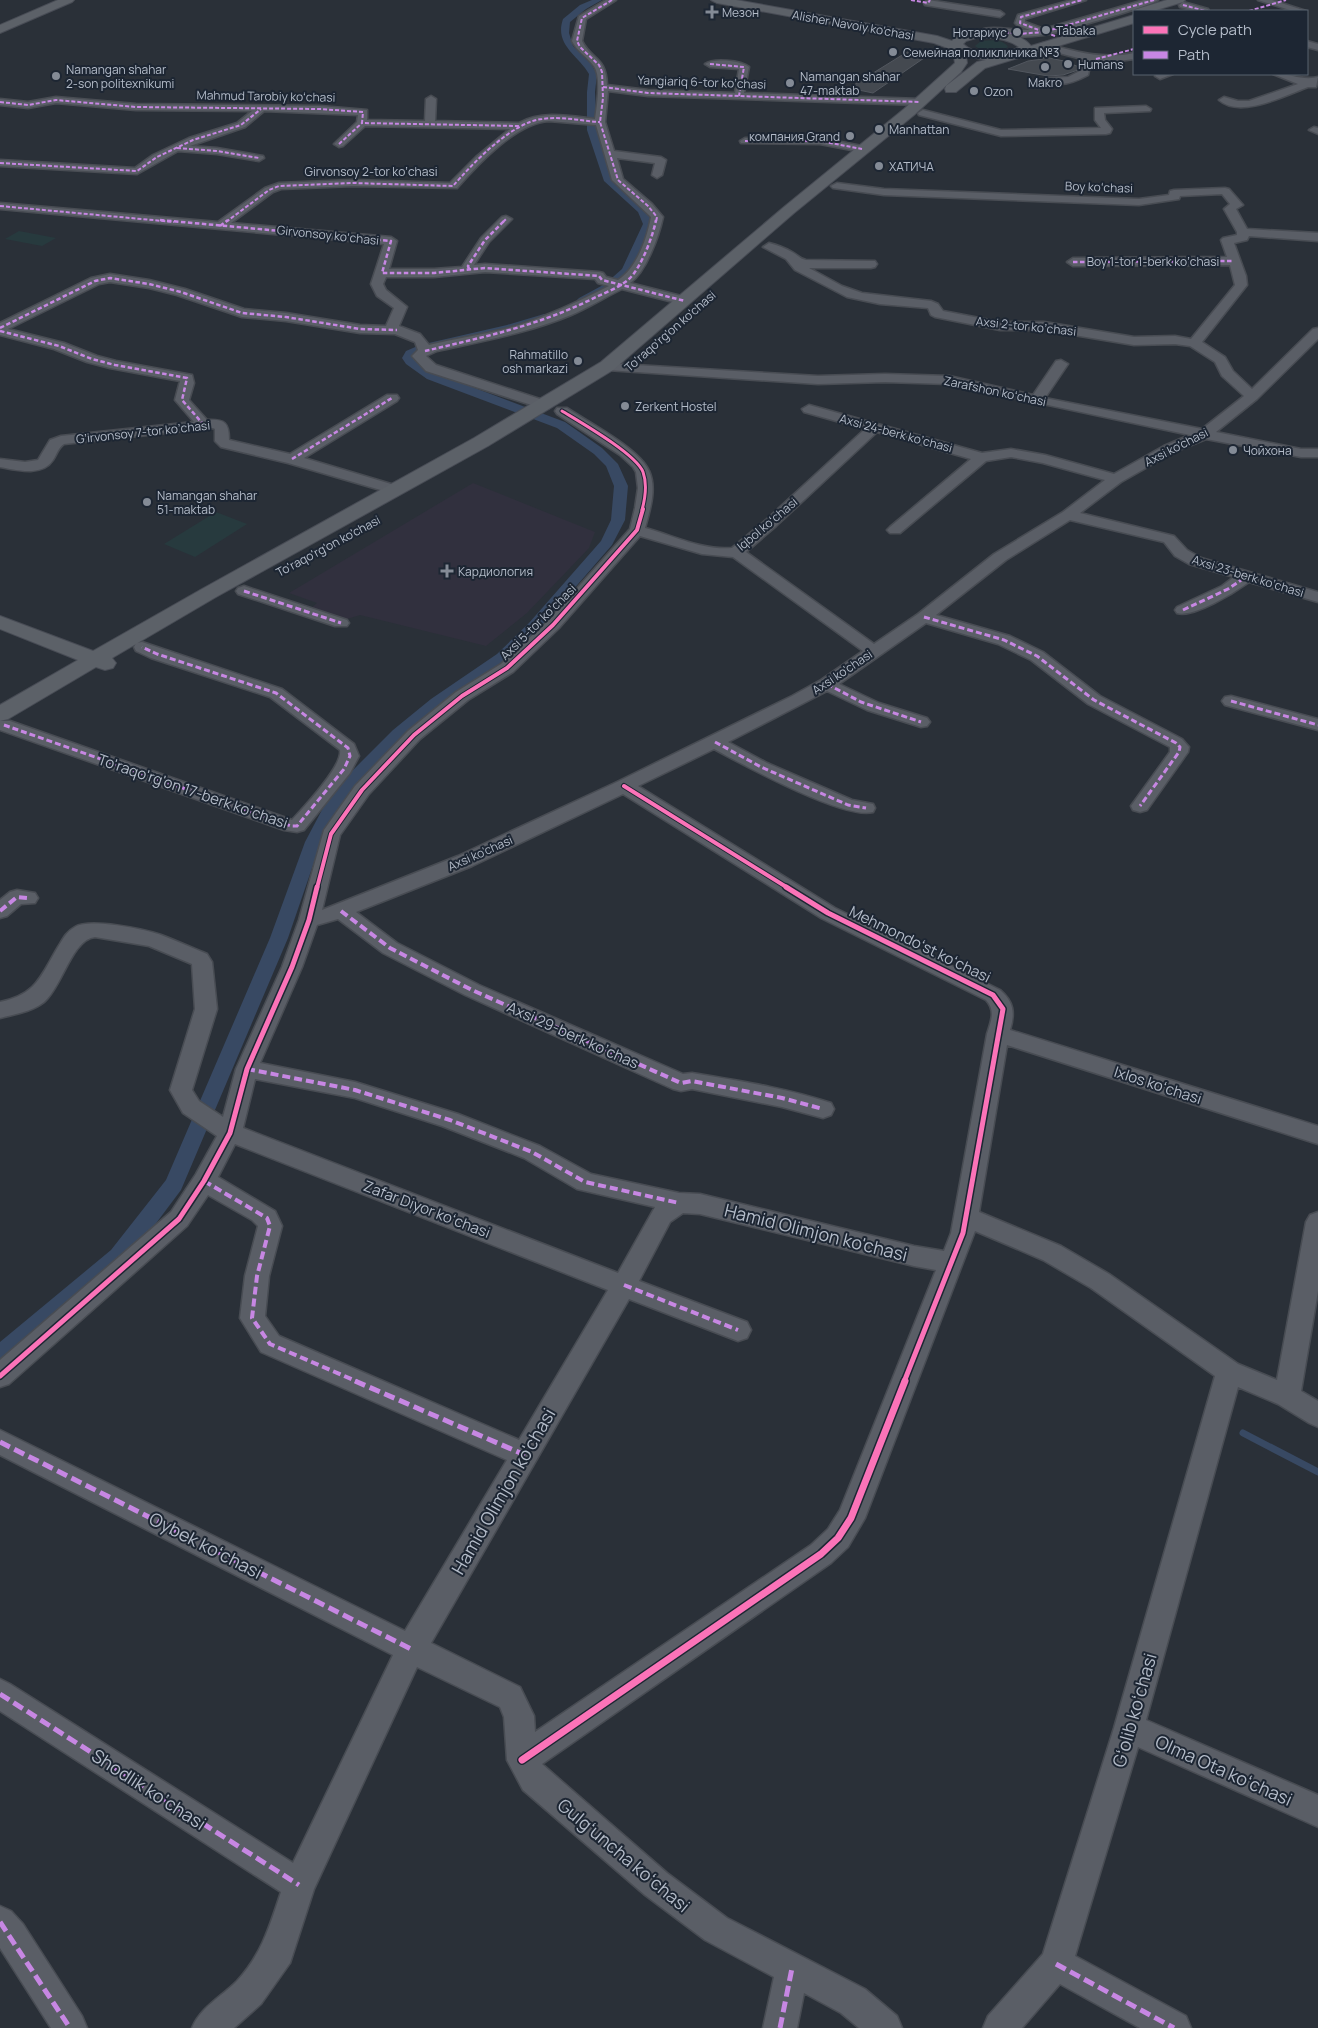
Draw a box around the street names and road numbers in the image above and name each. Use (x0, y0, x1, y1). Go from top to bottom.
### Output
street label: Alisher Navoiy ko'chasi (791, 6, 915, 44)
street label: Yangiаriq 6-tor koʼchasi (637, 71, 767, 93)
street label: Mahmud Tarobiy koʻchasi (196, 86, 336, 106)
street label: Girvonsoy 2-tor koʼchasi (305, 163, 437, 180)
street label: Boy koʻchasi (1065, 177, 1133, 197)
street label: Girvonsoy koʻchasi (276, 221, 380, 249)
street label: Boy 1-tor 1-berk koʼchasi (1087, 253, 1219, 270)
street label: To'raqo'rg'on ko'chasi (621, 287, 719, 375)
street label: Аxsi 2-tor koʼchasi (975, 312, 1077, 340)
street label: Zarafshon koʻchasi (942, 372, 1048, 410)
street label: Аxsi 24-berk koʼchasi (838, 410, 954, 456)
street label: Gʼirvonsoy 7-tor koʼchasi (75, 417, 211, 447)
street label: Axsi ko'chasi (1141, 424, 1211, 470)
street label: Iqbol koʻchasi (733, 494, 801, 554)
street label: To'raqo'rg'on ko'chasi (273, 511, 383, 581)
street label: Аxsi 23-berk koʼchasi (1190, 551, 1306, 601)
street label: Аxsi 5-tor koʼchasi (496, 580, 580, 664)
street label: Axsi ko'chasi (809, 646, 875, 698)
street label: To'raqo'rg'on 17-berk koʼchasi (95, 749, 291, 833)
street label: Axsi ko'chasi (445, 831, 515, 875)
street label: Mehmondoʻst koʻchasi (846, 901, 994, 987)
street label: Аxsi 29-berk koʼchas (504, 996, 642, 1074)
street label: Ixlos koʻchasi (1111, 1061, 1205, 1109)
street label: Zafar Diyor koʻchasi (361, 1175, 493, 1243)
street label: Hamid Olimjon ko'chasi (722, 1198, 910, 1266)
street label: Hamid Olimjon ko'chasi (446, 1404, 560, 1578)
street label: Oybek koʻchasi (145, 1506, 267, 1584)
street label: Gʻolib koʻchasi (1106, 1650, 1162, 1770)
street label: Olma Ota koʻchasi (1152, 1729, 1296, 1811)
street label: Shodlik ko‘chasi (87, 1743, 211, 1835)
street label: Gulgʻuncha koʻchasi (553, 1793, 695, 1917)

